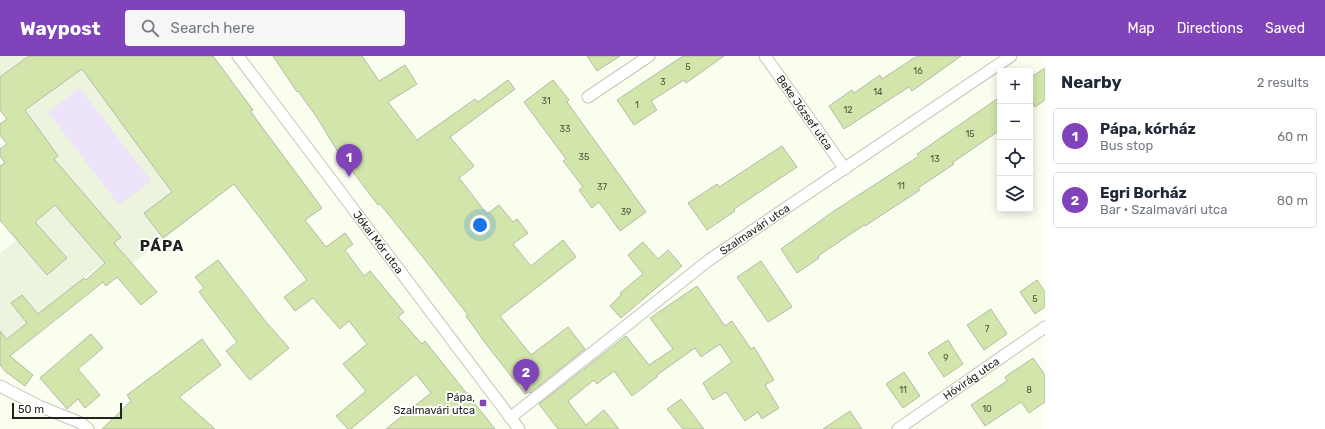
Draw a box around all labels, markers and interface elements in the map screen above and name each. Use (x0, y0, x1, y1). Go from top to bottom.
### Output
search box (125, 10, 405, 46)
text: Waypost (20, 17, 101, 40)
icon: search (139, 17, 161, 39)
text: Search here (171, 19, 255, 37)
text: Map (1128, 20, 1155, 37)
text: Directions (1177, 20, 1243, 37)
text: Saved (1265, 20, 1305, 37)
house number: 5 (685, 62, 691, 72)
house number: 16 (913, 66, 923, 76)
map controls (997, 68, 1033, 212)
button: + (997, 68, 1033, 104)
text: Nearby (1061, 72, 1122, 92)
street label: Beke József utca (774, 73, 835, 152)
text: 2 results (1257, 75, 1309, 90)
house number: 3 (660, 77, 666, 87)
house number: 14 (873, 87, 883, 97)
house number: 31 (541, 96, 551, 106)
house number: 1 (635, 100, 639, 110)
button: − (997, 104, 1033, 140)
house number: 12 (843, 105, 853, 115)
text: Pápa, kórház (1100, 120, 1196, 138)
house number: 33 (560, 124, 570, 134)
house number: 15 (965, 129, 975, 139)
text: 1 (1072, 129, 1078, 144)
text: 60 m (1277, 129, 1308, 144)
text: Bus stop (1100, 138, 1153, 153)
button: locate (997, 140, 1033, 176)
pin: 1 (336, 144, 362, 177)
house number: 35 (579, 152, 589, 162)
house number: 13 (930, 154, 940, 164)
button: layers (997, 176, 1033, 212)
house number: 11 (897, 181, 905, 191)
house number: 37 (597, 182, 607, 192)
text: Egri Borház (1100, 184, 1187, 202)
text: 2 (1071, 193, 1079, 208)
text: 80 m (1277, 193, 1308, 208)
street label: Szalmavári utca (717, 201, 792, 258)
text: Bar · Szalmavári utca (1100, 202, 1227, 217)
house number: 39 (621, 207, 631, 217)
street label: Jókai Mór utca (350, 208, 406, 276)
your location (470, 215, 490, 235)
district label: PÁPA (140, 237, 184, 255)
house number: 5 (1032, 294, 1038, 304)
house number: 7 (985, 324, 990, 334)
house number: 9 (943, 353, 949, 363)
street label: Hóvirág utca (941, 355, 1002, 403)
pin: 2 (513, 359, 539, 392)
house number: 11 (899, 385, 907, 395)
house number: 8 (1026, 385, 1032, 395)
place label: Pápa, Szalmavári utca (394, 391, 475, 417)
marker: Pápa, Szalmavári utca (478, 398, 488, 408)
scale bar (12, 401, 122, 420)
text: 50 m (18, 403, 44, 416)
house number: 10 (982, 404, 992, 414)

